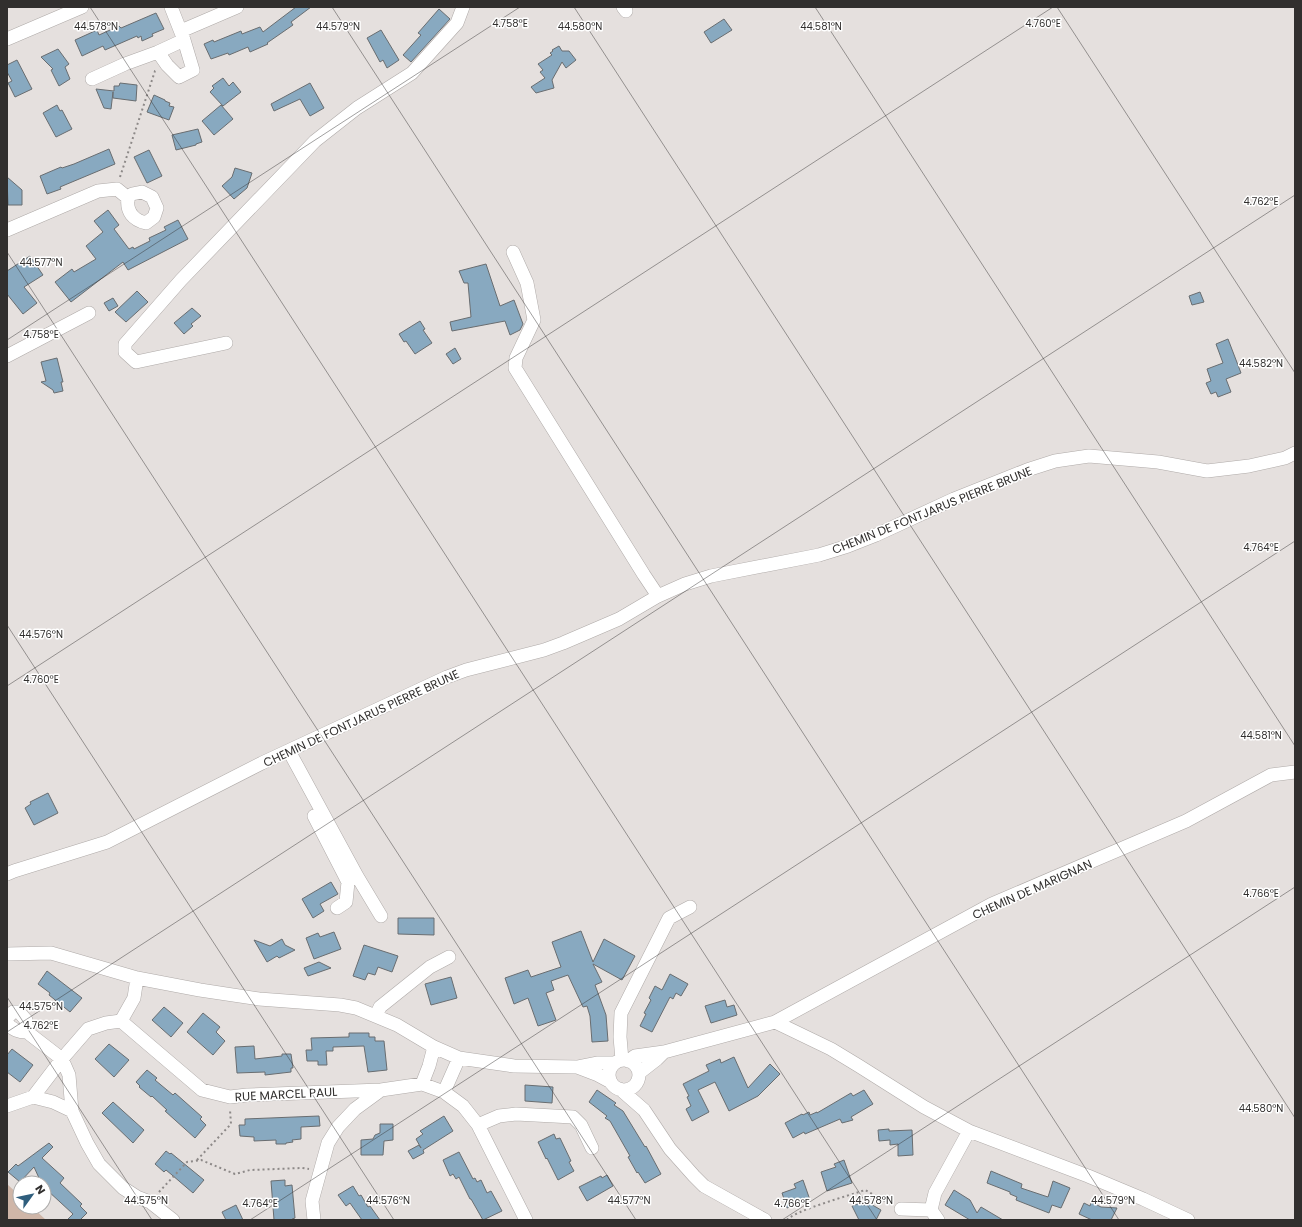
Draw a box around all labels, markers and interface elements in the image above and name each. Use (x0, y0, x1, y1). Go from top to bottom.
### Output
text: 4.758°E (492, 16, 528, 31)
text: 4.760°E (1025, 16, 1061, 31)
text: 44.578°N (74, 19, 118, 34)
text: 44.579°N (316, 19, 360, 34)
text: 44.580°N (558, 19, 602, 34)
text: 44.581°N (800, 19, 842, 34)
text: 4.762°E (1243, 194, 1279, 209)
text: 44.577°N (19, 255, 63, 270)
text: 4.758°E (23, 327, 59, 342)
text: 44.582°N (1239, 356, 1283, 371)
street label: CHEMIN DE FONTJARUS PIERRE BRUNE (829, 462, 1035, 558)
text: 4.764°E (1243, 540, 1279, 555)
text: 44.576°N (19, 627, 63, 642)
street label: CHEMIN DE FONTJARUS PIERRE BRUNE (260, 665, 462, 771)
text: 4.760°E (23, 672, 59, 687)
text: 44.581°N (1240, 728, 1282, 743)
street label: CHEMIN DE MARIGNAN (969, 855, 1095, 923)
text: 4.766°E (1243, 886, 1279, 901)
text: 44.575°N (19, 999, 63, 1014)
text: 4.762°E (23, 1018, 59, 1033)
street label: RUE MARCEL PAUL (234, 1083, 338, 1105)
text: 44.580°N (1239, 1101, 1283, 1116)
north arrow (12, 1175, 52, 1215)
text: N (31, 1182, 49, 1197)
text: 44.575°N (124, 1193, 168, 1208)
text: 44.576°N (366, 1193, 410, 1208)
text: 44.577°N (607, 1193, 651, 1208)
text: 44.578°N (849, 1193, 893, 1208)
text: 44.579°N (1091, 1193, 1135, 1208)
text: 4.764°E (242, 1196, 278, 1211)
text: 4.766°E (774, 1196, 810, 1211)

